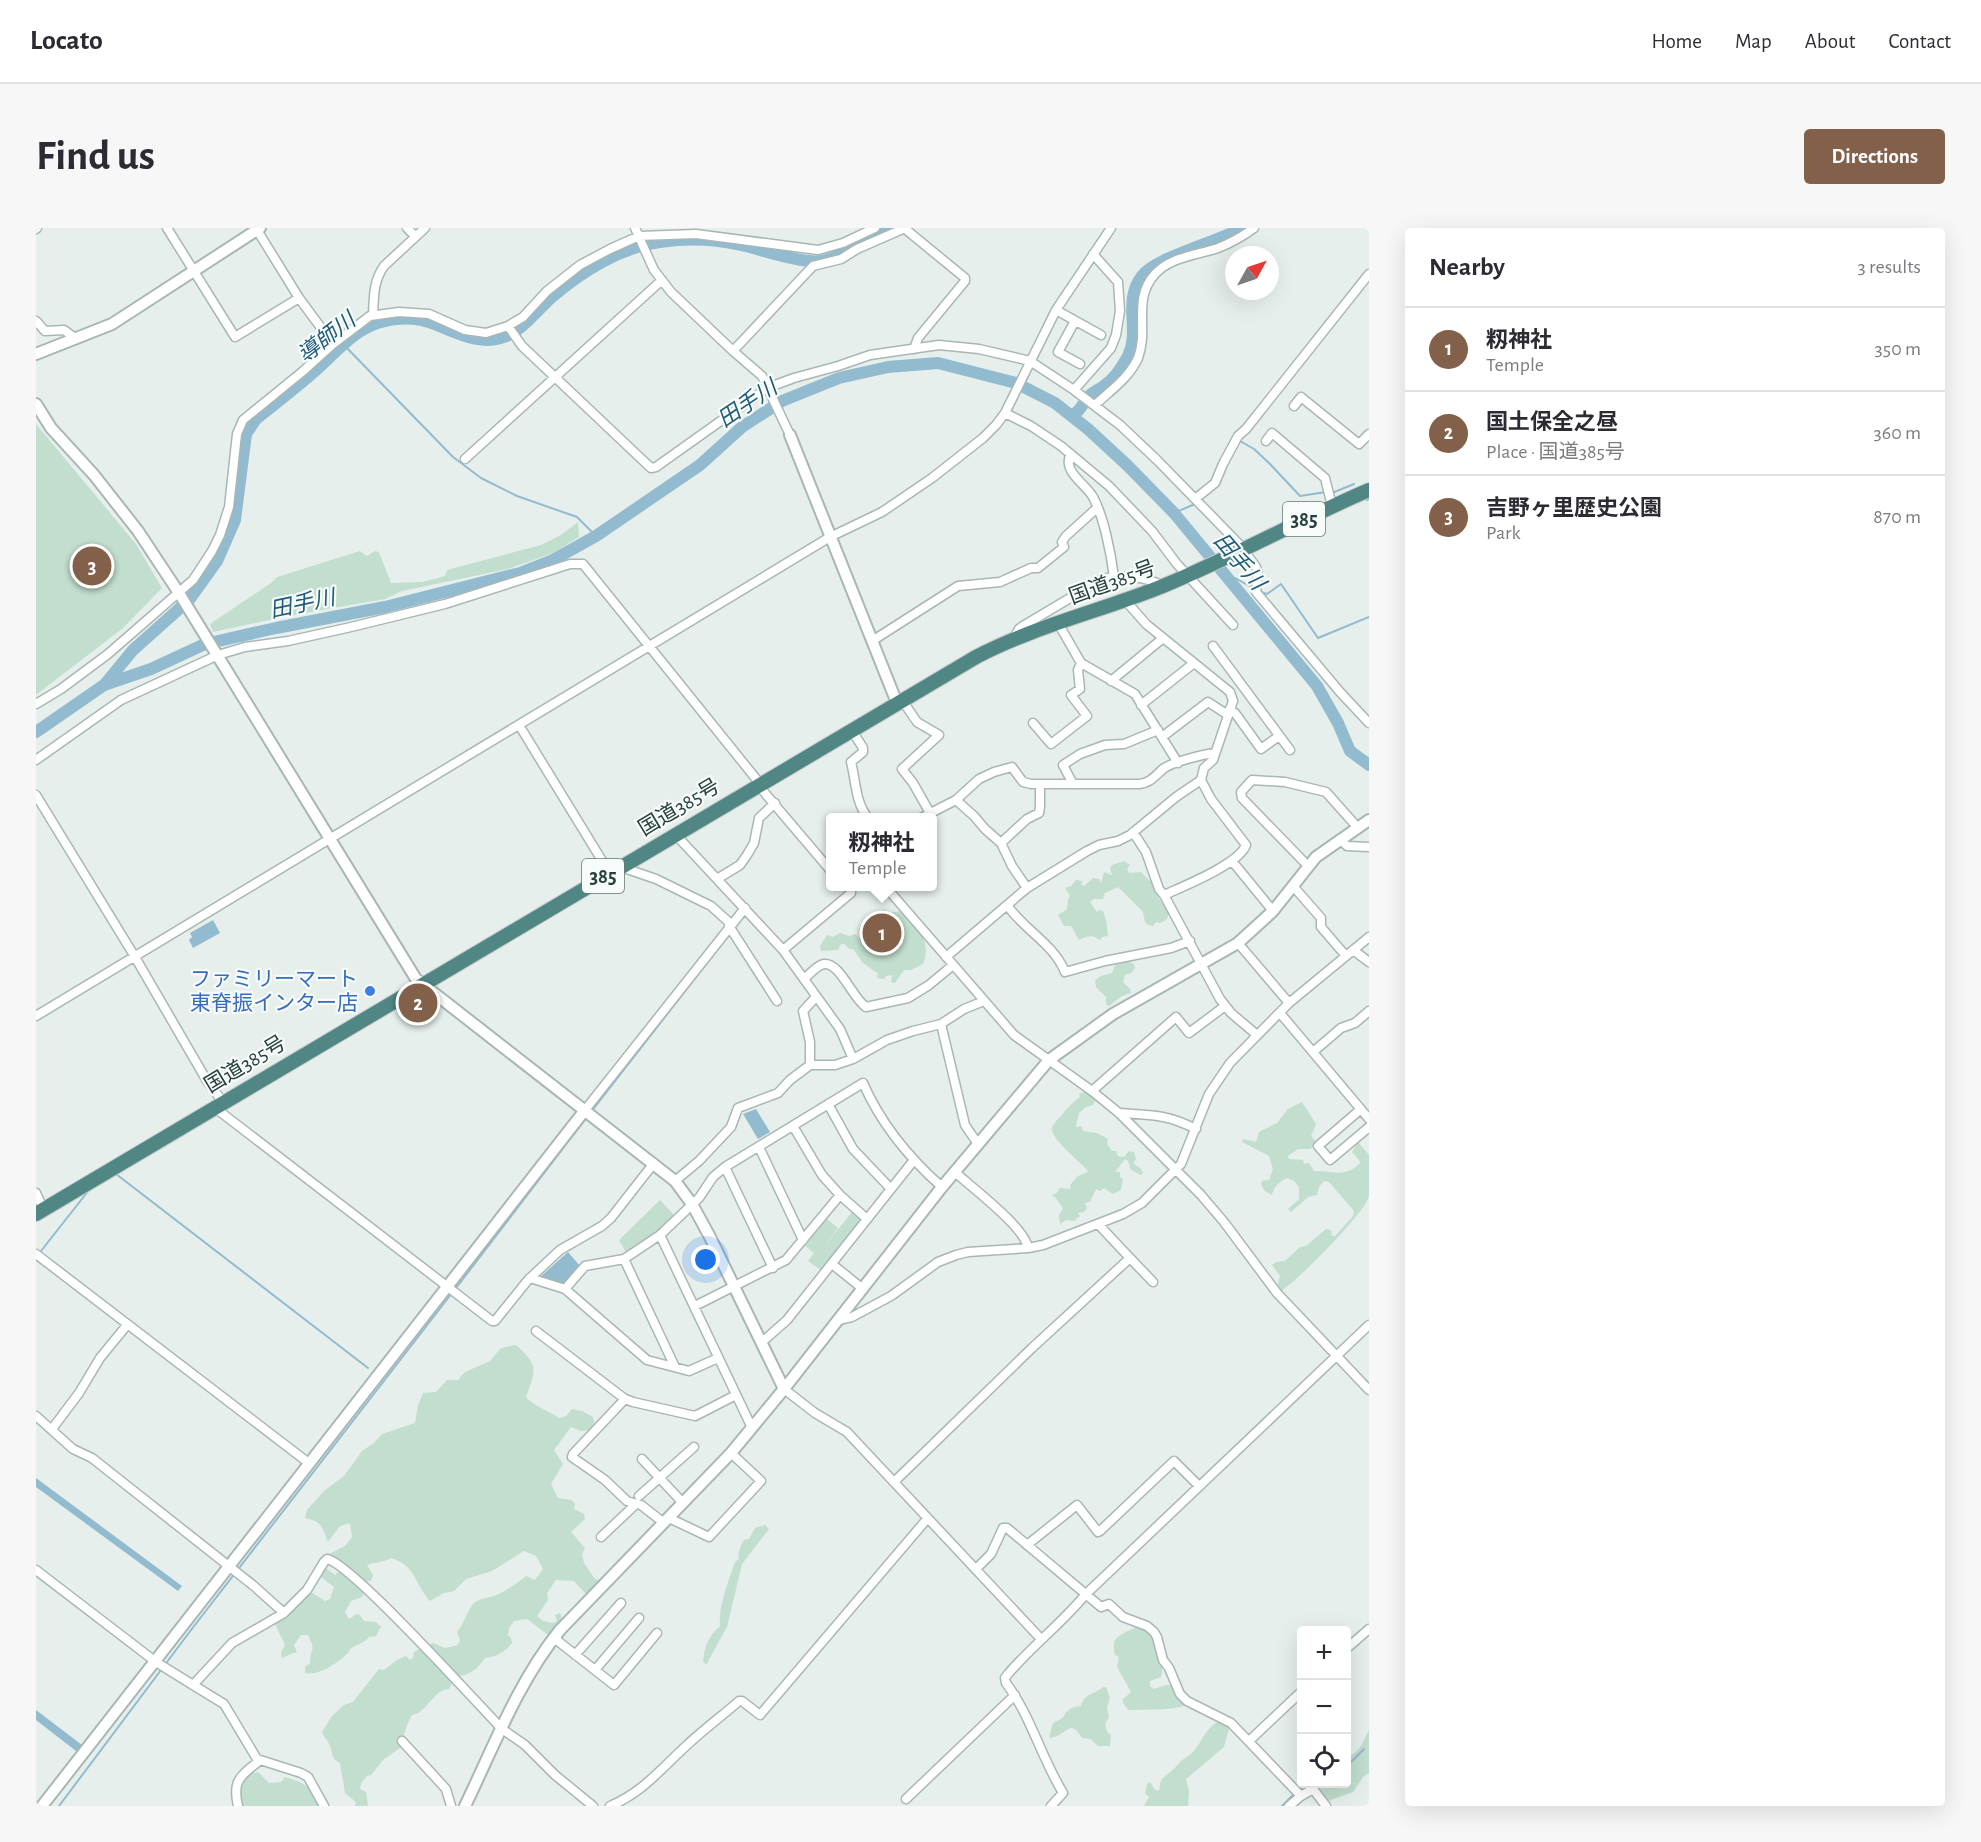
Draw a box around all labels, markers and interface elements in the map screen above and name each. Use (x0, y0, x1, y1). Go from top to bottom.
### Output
text: Locato (30, 27, 103, 55)
text: Home (1651, 31, 1702, 52)
text: Map (1735, 31, 1772, 52)
text: About (1805, 31, 1855, 52)
text: Contact (1888, 31, 1951, 52)
button: Directions (1804, 129, 1945, 184)
text: Find us (36, 135, 155, 177)
north arrow (1225, 246, 1279, 300)
text: Nearby (1429, 254, 1505, 280)
text: 3 results (1857, 257, 1921, 277)
water label: 導師川 (293, 307, 361, 367)
text: 籾神社 (1486, 329, 1552, 351)
text: 1 (1445, 339, 1452, 359)
text: 350 m (1875, 339, 1921, 359)
text: Temple (1486, 355, 1544, 375)
water label: 田手川 (713, 374, 783, 431)
text: 国土保全之昼 (1486, 411, 1618, 433)
text: 2 (1444, 423, 1453, 443)
text: 360 m (1874, 423, 1921, 443)
text: Place · 国道385号 (1486, 442, 1625, 462)
text: 吉野ヶ里歴史公園 (1486, 497, 1662, 519)
road number: 385 (1283, 502, 1325, 536)
text: 3 (1444, 507, 1453, 527)
text: 870 m (1873, 507, 1921, 527)
text: Park (1486, 523, 1521, 543)
water label: 田手川 (1210, 529, 1271, 596)
pin: 3 (72, 544, 112, 588)
street label: 国道385号 (1066, 556, 1158, 608)
water label: 田手川 (267, 585, 339, 622)
street label: 国道385号 (635, 774, 723, 840)
popup (826, 813, 937, 891)
text: 籾神社 (848, 832, 915, 854)
text: Temple (848, 858, 907, 878)
road number: 385 (582, 859, 624, 893)
pin: 1 (862, 910, 902, 956)
place label: ファミリーマート 東脊振インター店 (190, 969, 358, 1014)
pin: 2 (398, 980, 437, 1026)
marker: ファミリーマート 東脊振インター店 (363, 984, 377, 998)
street label: 国道385号 (201, 1031, 289, 1097)
your location (691, 1245, 720, 1274)
map controls (1297, 1626, 1351, 1788)
button: + (1297, 1626, 1351, 1680)
button: − (1297, 1680, 1351, 1734)
button: locate (1297, 1734, 1351, 1788)

